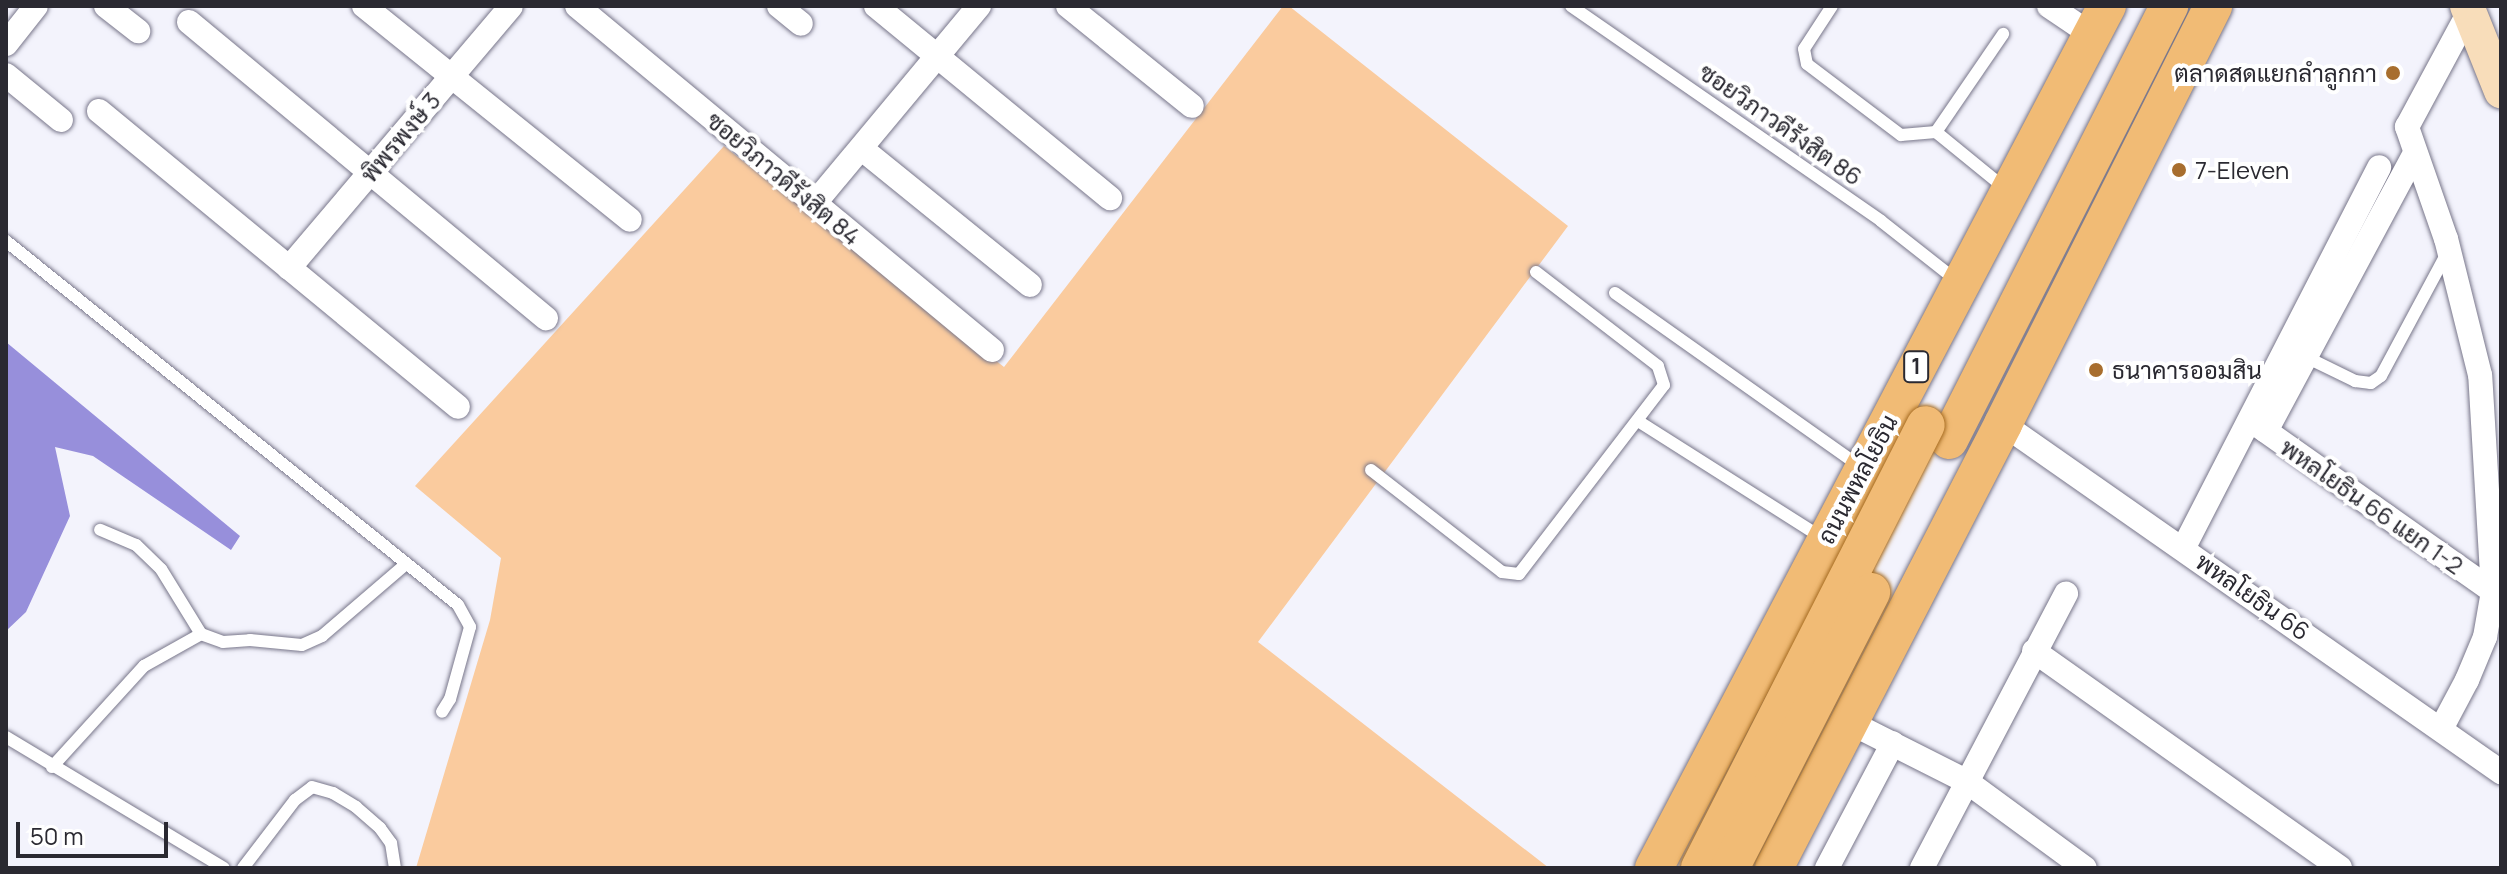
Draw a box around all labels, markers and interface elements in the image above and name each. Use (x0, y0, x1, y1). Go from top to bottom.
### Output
street label: ซอยวิภาวดีรังสิต 86 (1694, 57, 1868, 191)
place label: ตลาดสดแยกลำลูกกา (2174, 59, 2377, 87)
marker: ตลาดสดแยกลำลูกกา (2384, 64, 2402, 82)
street label: พิพรพงษ์ 3 (354, 86, 446, 188)
street label: ซอยวิภาวดีรังสิต 84 (701, 105, 867, 251)
place label: 7-Eleven (2195, 156, 2289, 184)
marker: 7-Eleven (2170, 161, 2188, 179)
road number: 1 (1902, 349, 1930, 385)
place label: ธนาคารออมสิน (2112, 356, 2262, 384)
marker: ธนาคารออมสิน (2087, 361, 2105, 379)
street label: ถนนพหลโยธิน (1811, 410, 1903, 548)
street label: พหลโยธิน 66 แยก 1-2 (2275, 432, 2469, 580)
street label: พหลโยธิน 66 (2191, 546, 2315, 646)
scale bar (20, 806, 172, 856)
text: 50 m (30, 819, 84, 852)

